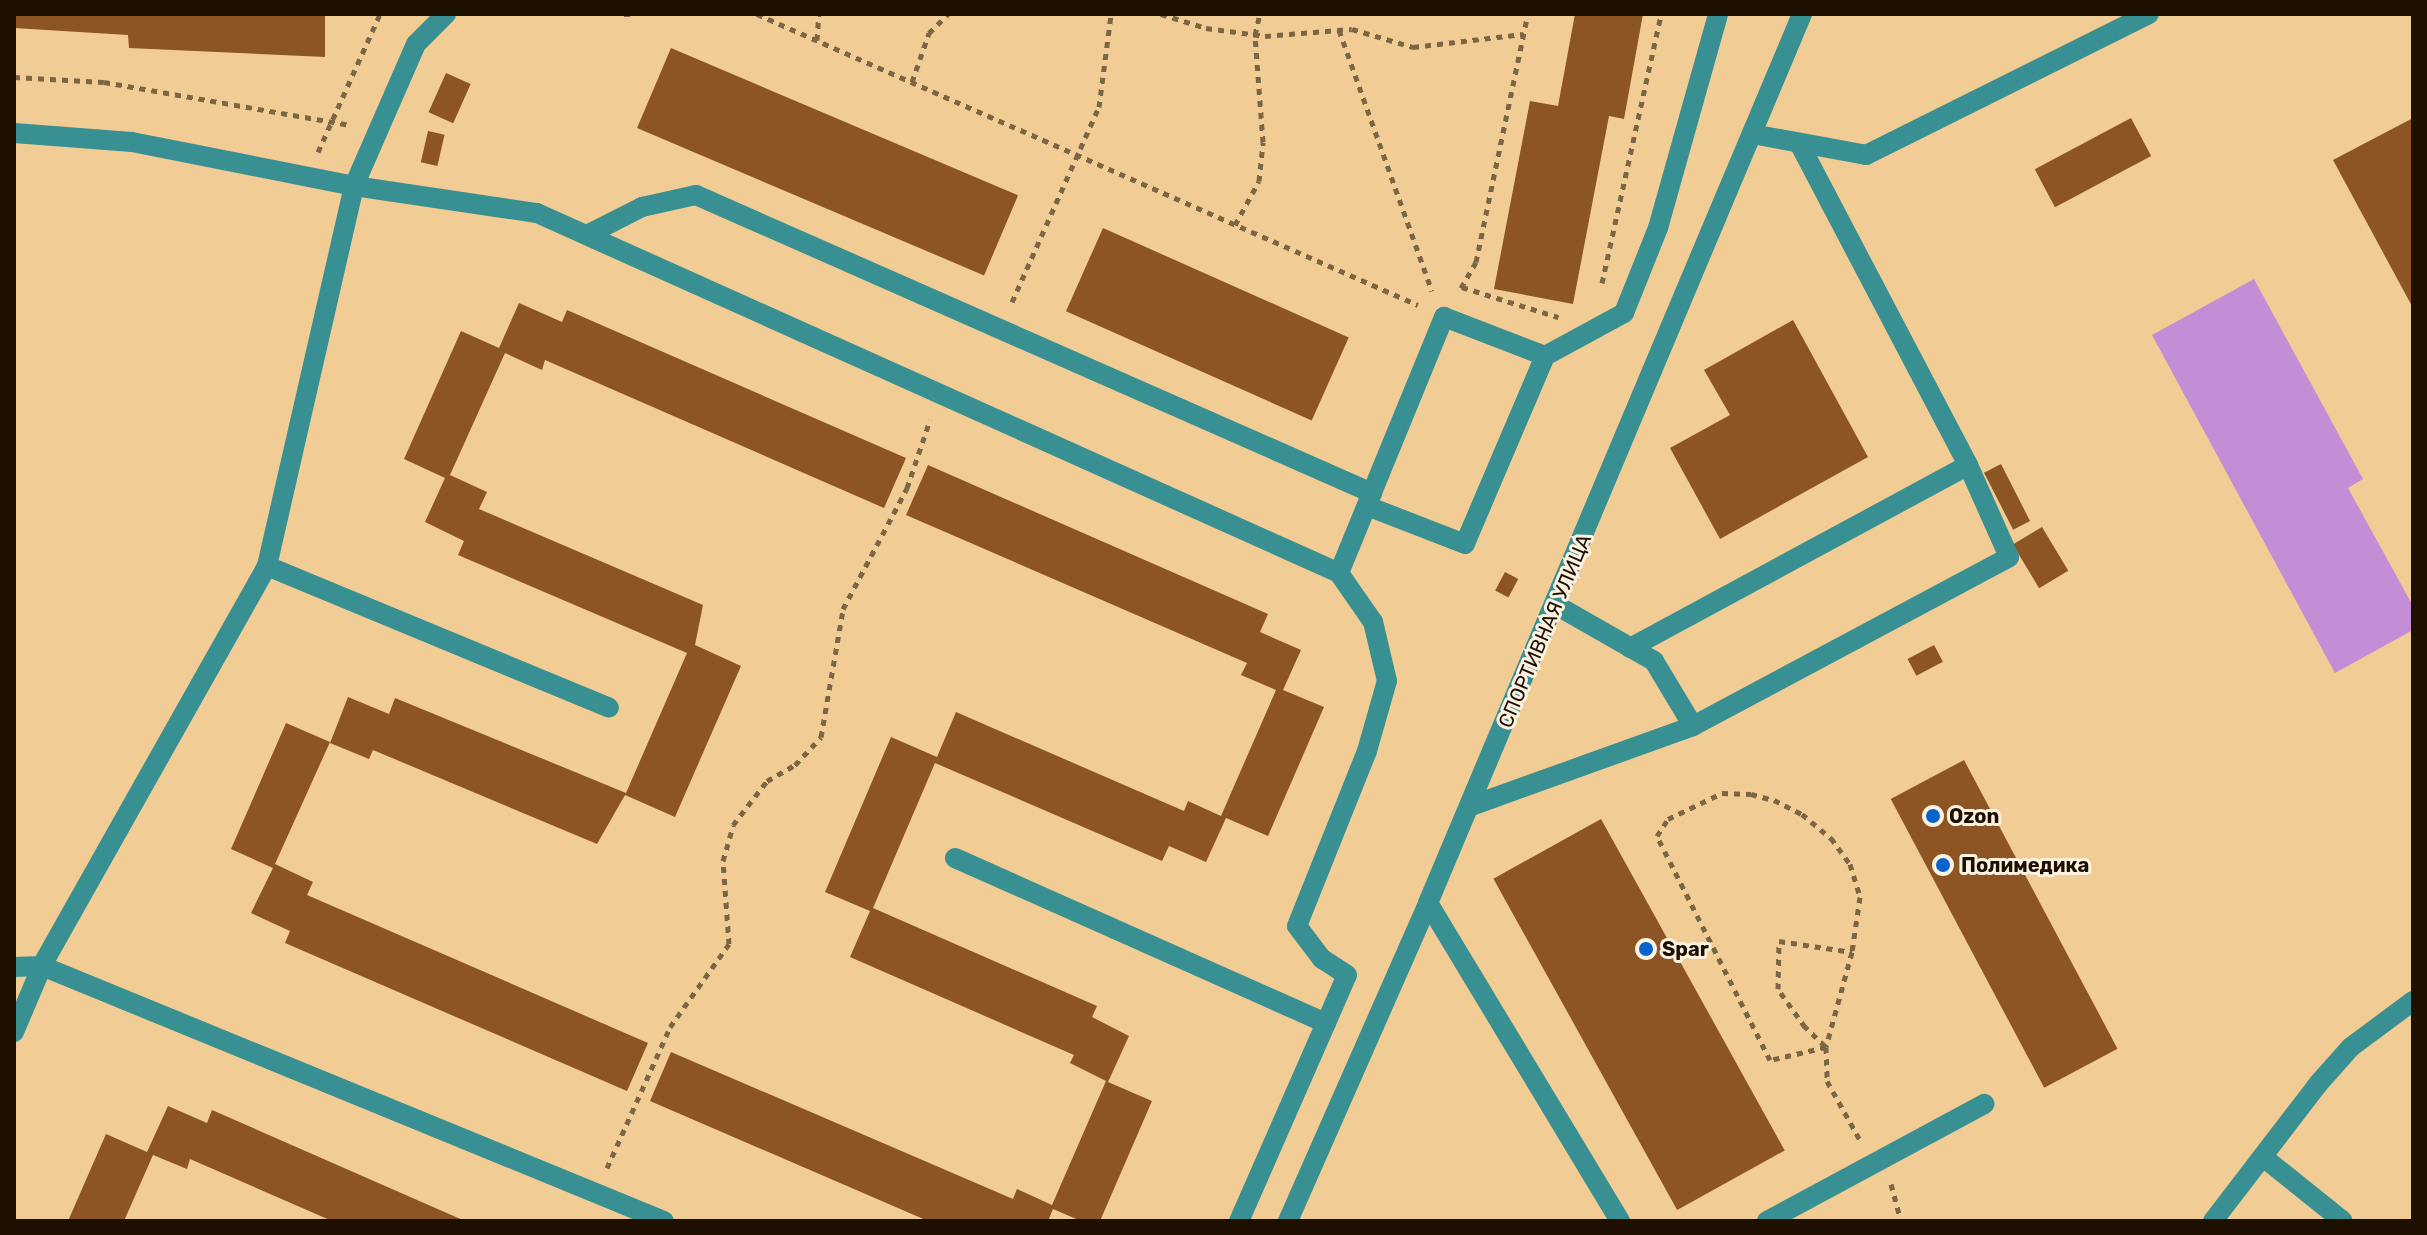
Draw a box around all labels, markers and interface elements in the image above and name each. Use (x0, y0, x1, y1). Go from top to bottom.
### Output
street label: СПОРТИВНАЯ УЛИЦА (1493, 531, 1597, 731)
place label: Ozon (1949, 804, 1999, 828)
marker: Ozon (1924, 807, 1942, 825)
place label: Полимедика (1961, 853, 2089, 877)
marker: Полимедика (1932, 854, 1954, 876)
place label: Spar (1662, 937, 1709, 961)
marker: Spar (1637, 940, 1655, 958)

